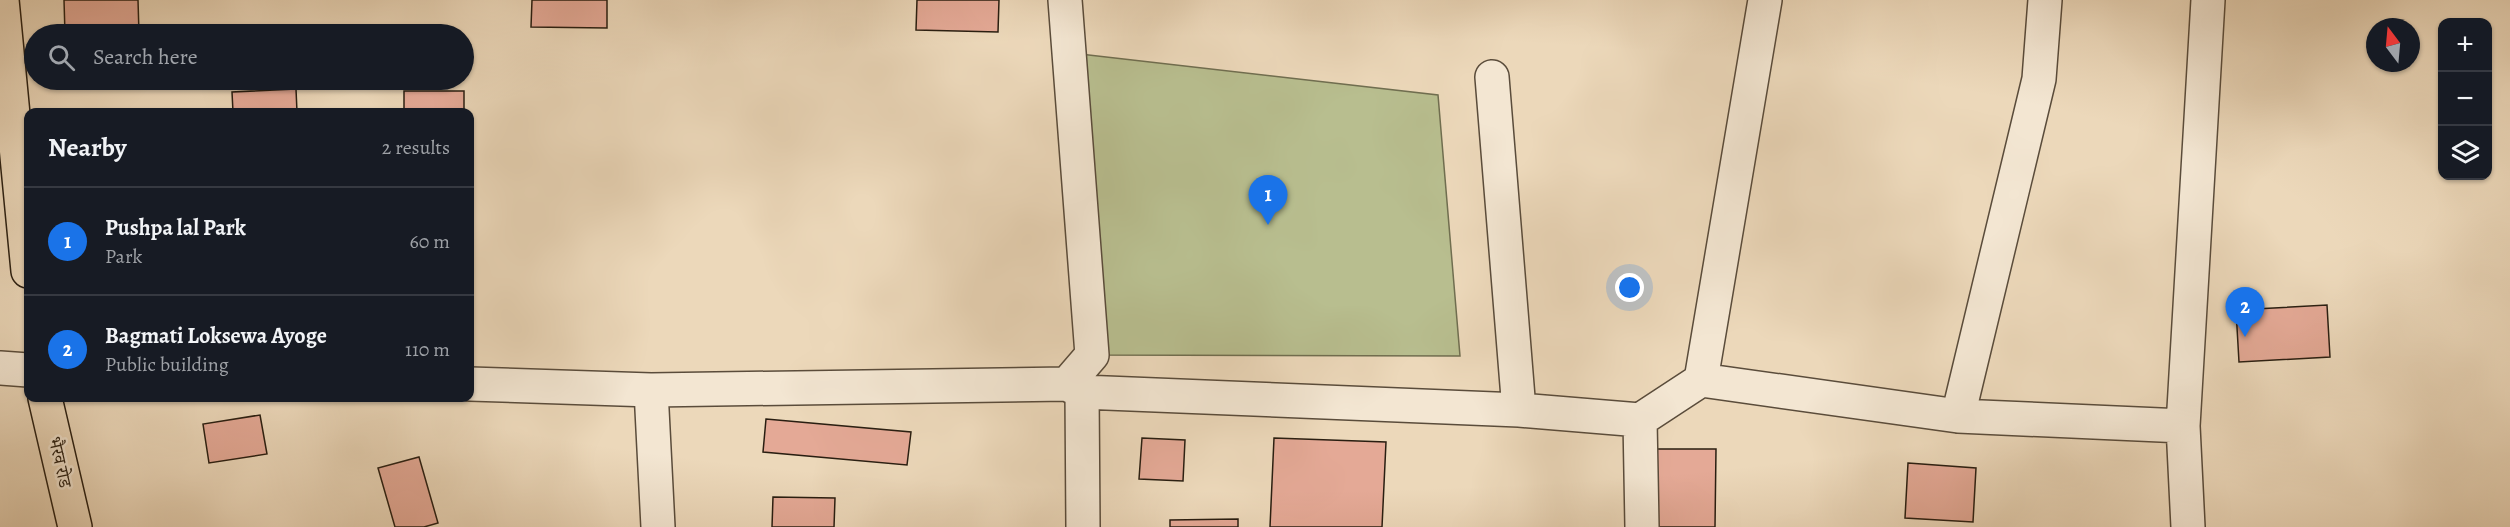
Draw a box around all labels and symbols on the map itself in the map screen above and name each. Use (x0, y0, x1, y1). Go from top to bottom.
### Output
north arrow (2366, 18, 2420, 72)
pin: 1 (1248, 176, 1288, 225)
your location (1615, 273, 1644, 302)
pin: 2 (2226, 288, 2264, 337)
street label: भैरव रोड (43, 434, 78, 491)

